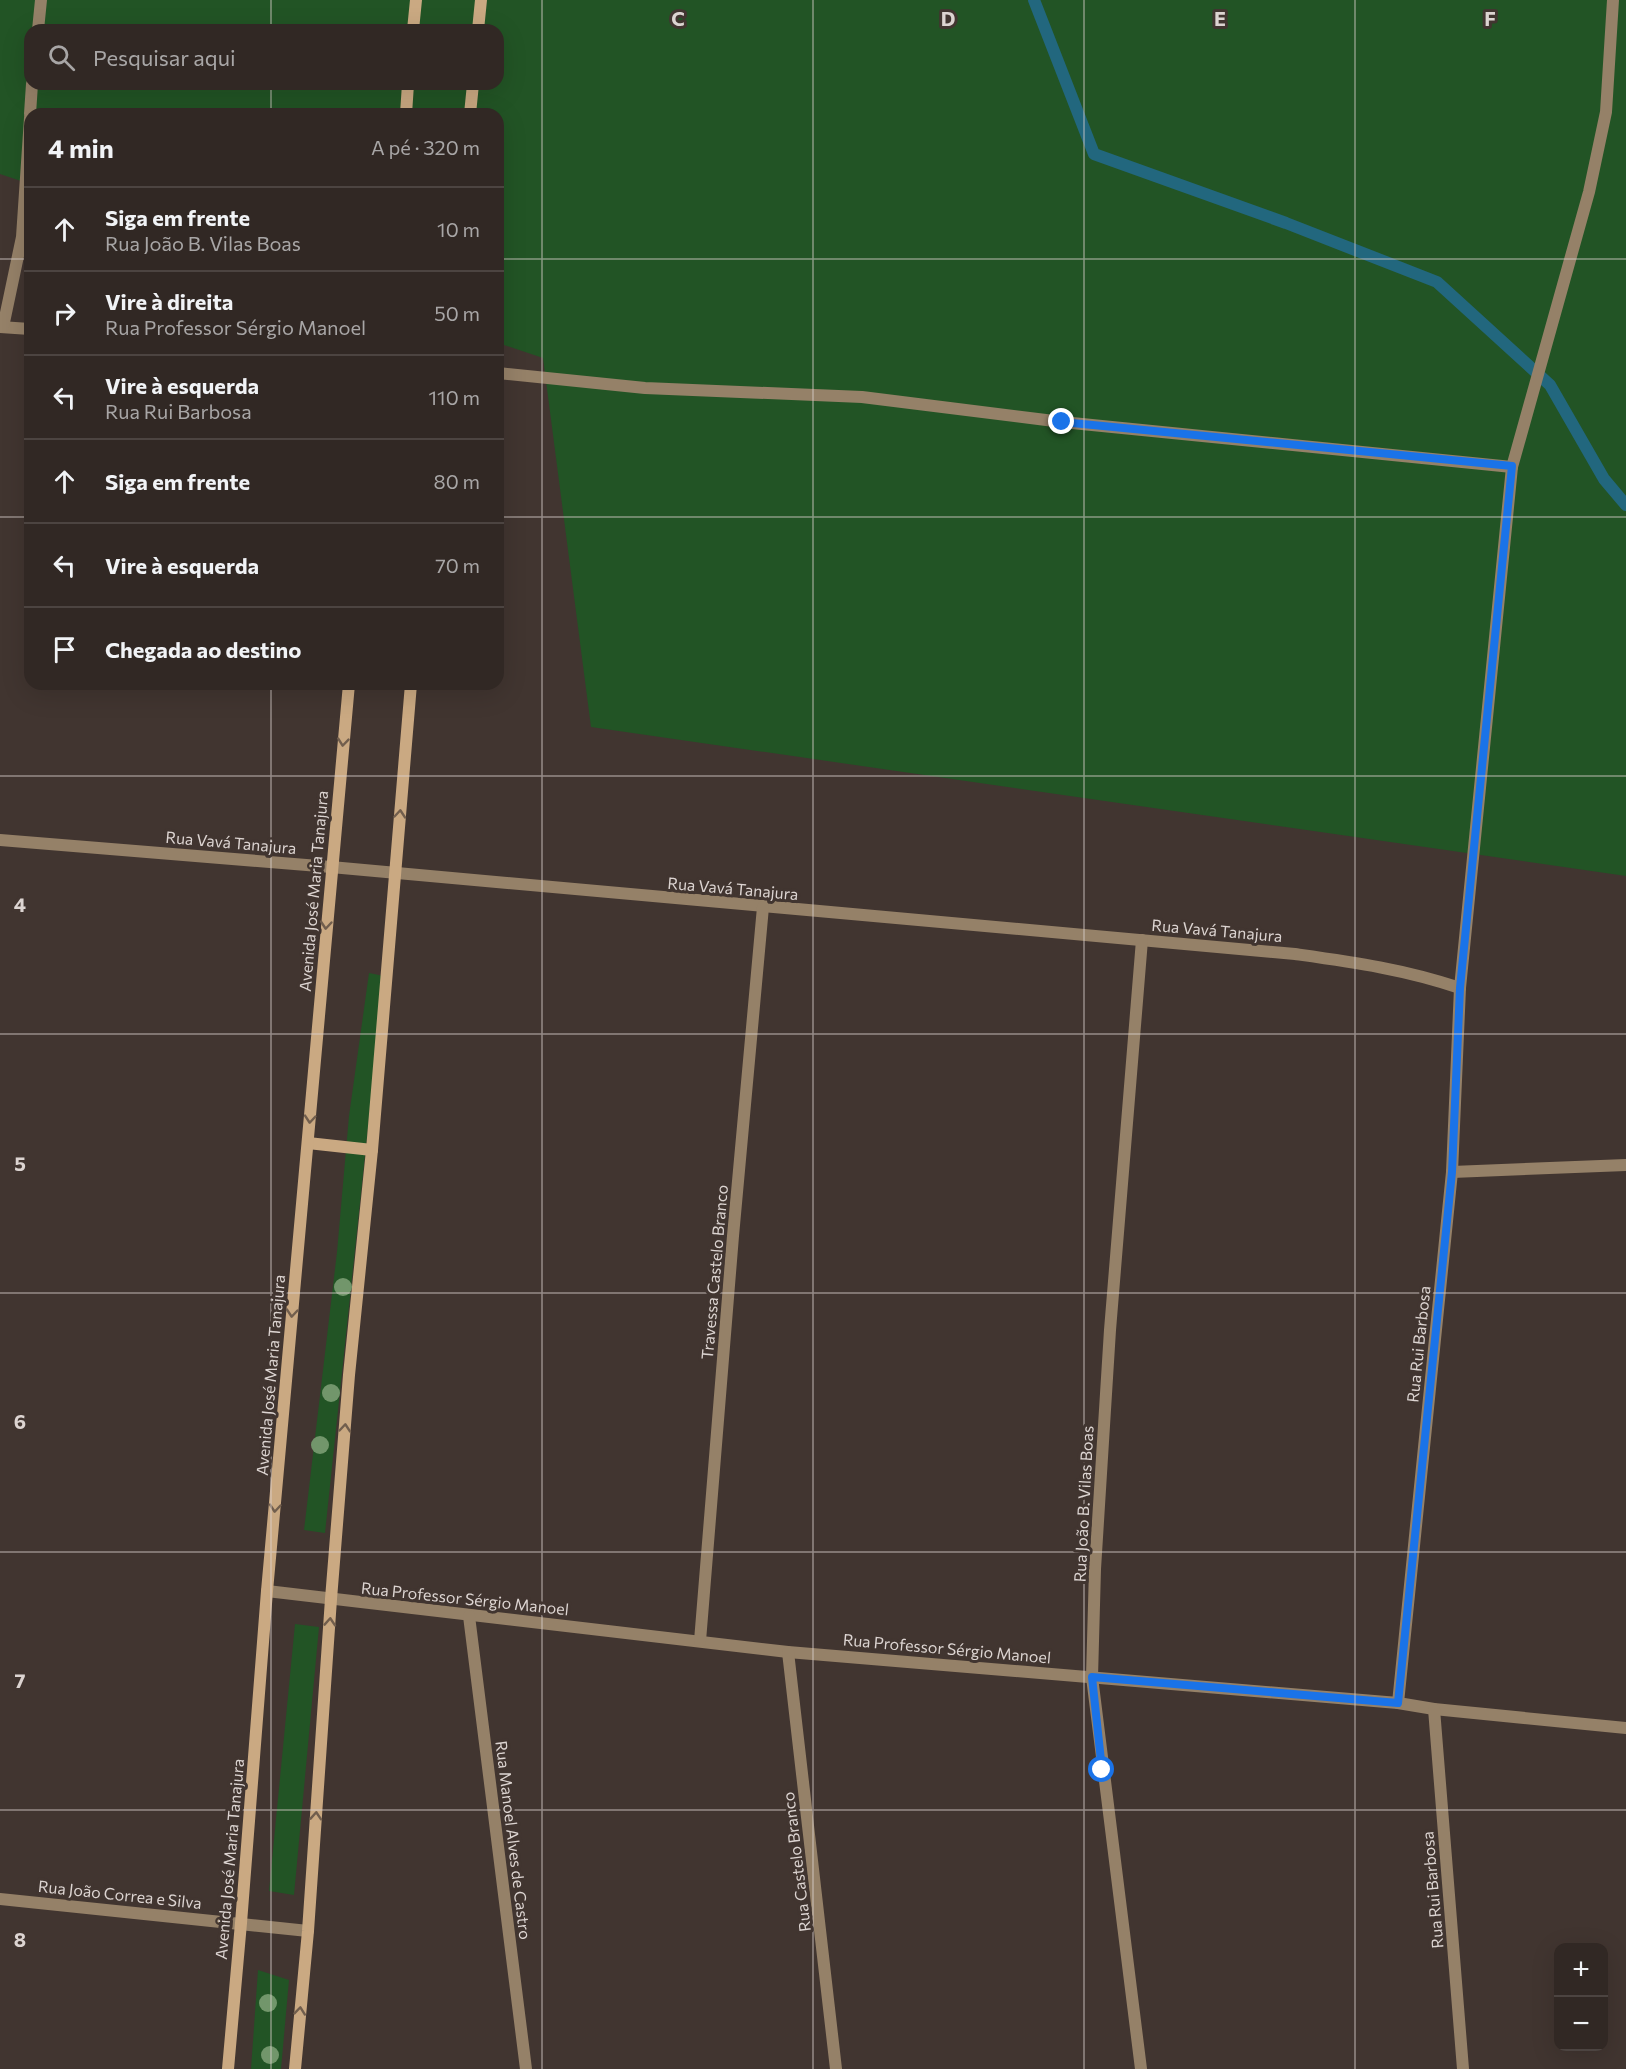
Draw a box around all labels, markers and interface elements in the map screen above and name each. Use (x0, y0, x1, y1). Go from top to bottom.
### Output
text: C (671, 6, 685, 30)
text: D (941, 6, 955, 30)
text: E (1214, 6, 1226, 30)
text: F (1484, 6, 1496, 30)
search box (24, 24, 504, 90)
icon: search (45, 41, 78, 74)
text: Pesquisar aqui (93, 44, 236, 71)
text: 4 min (48, 132, 114, 163)
text: A pé · 320 m (371, 135, 480, 159)
text: Siga em frente (105, 204, 250, 231)
icon: ahead (48, 213, 81, 246)
text: 10 m (437, 217, 480, 241)
text: Rua João B. Vilas Boas (105, 231, 301, 255)
text: Vire à direita (105, 288, 233, 315)
icon: right (48, 297, 81, 330)
text: 50 m (434, 301, 480, 325)
text: Rua Professor Sérgio Manoel (105, 315, 366, 339)
text: Vire à esquerda (105, 372, 259, 399)
icon: left (48, 381, 81, 414)
text: 110 m (429, 385, 480, 409)
text: Rua Rui Barbosa (105, 399, 252, 423)
route end (1048, 408, 1074, 434)
icon: ahead (48, 465, 81, 498)
text: Siga em frente (105, 468, 250, 495)
text: 80 m (434, 469, 480, 493)
icon: left (48, 549, 81, 582)
text: Vire à esquerda (105, 552, 259, 579)
text: 70 m (435, 553, 480, 577)
icon: arrive (48, 633, 81, 666)
text: Chegada ao destino (105, 636, 301, 663)
one-way arrow (337, 738, 350, 747)
street label: Avenida José Maria Tanajura (295, 790, 331, 992)
one-way arrow (393, 810, 406, 819)
street label: Rua Vavá Tanajura (165, 827, 297, 857)
street label: Rua Vavá Tanajura (667, 873, 799, 903)
text: 4 (14, 892, 26, 916)
street label: Rua Vavá Tanajura (1151, 915, 1283, 945)
one-way arrow (320, 920, 333, 929)
one-way arrow (304, 1115, 317, 1124)
text: 5 (14, 1151, 26, 1175)
street label: Travessa Castelo Branco (697, 1184, 731, 1360)
street label: Avenida José Maria Tanajura (252, 1274, 288, 1476)
street label: Rua Rui Barbosa (1402, 1285, 1434, 1403)
one-way arrow (286, 1309, 299, 1318)
text: 6 (14, 1409, 26, 1433)
one-way arrow (338, 1423, 351, 1432)
street label: Rua João B. Vilas Boas (1069, 1425, 1097, 1583)
one-way arrow (269, 1503, 282, 1512)
street label: Rua Professor Sérgio Manoel (360, 1578, 570, 1618)
one-way arrow (323, 1617, 336, 1626)
street label: Rua Professor Sérgio Manoel (842, 1629, 1052, 1667)
text: 7 (15, 1668, 26, 1692)
street label: Rua Manoel Alves de Castro (492, 1739, 536, 1941)
route start (1088, 1756, 1114, 1782)
street label: Avenida José Maria Tanajura (211, 1758, 247, 1960)
street label: Rua Castelo Branco (778, 1791, 814, 1933)
one-way arrow (309, 1812, 322, 1821)
street label: Rua Rui Barbosa (1417, 1831, 1447, 1949)
street label: Rua João Correa e Silva (37, 1876, 203, 1912)
text: 8 (14, 1927, 26, 1951)
map controls (1554, 1943, 1608, 2051)
button: + (1554, 1943, 1608, 1997)
button: − (1554, 1997, 1608, 2051)
one-way arrow (293, 2006, 306, 2015)

